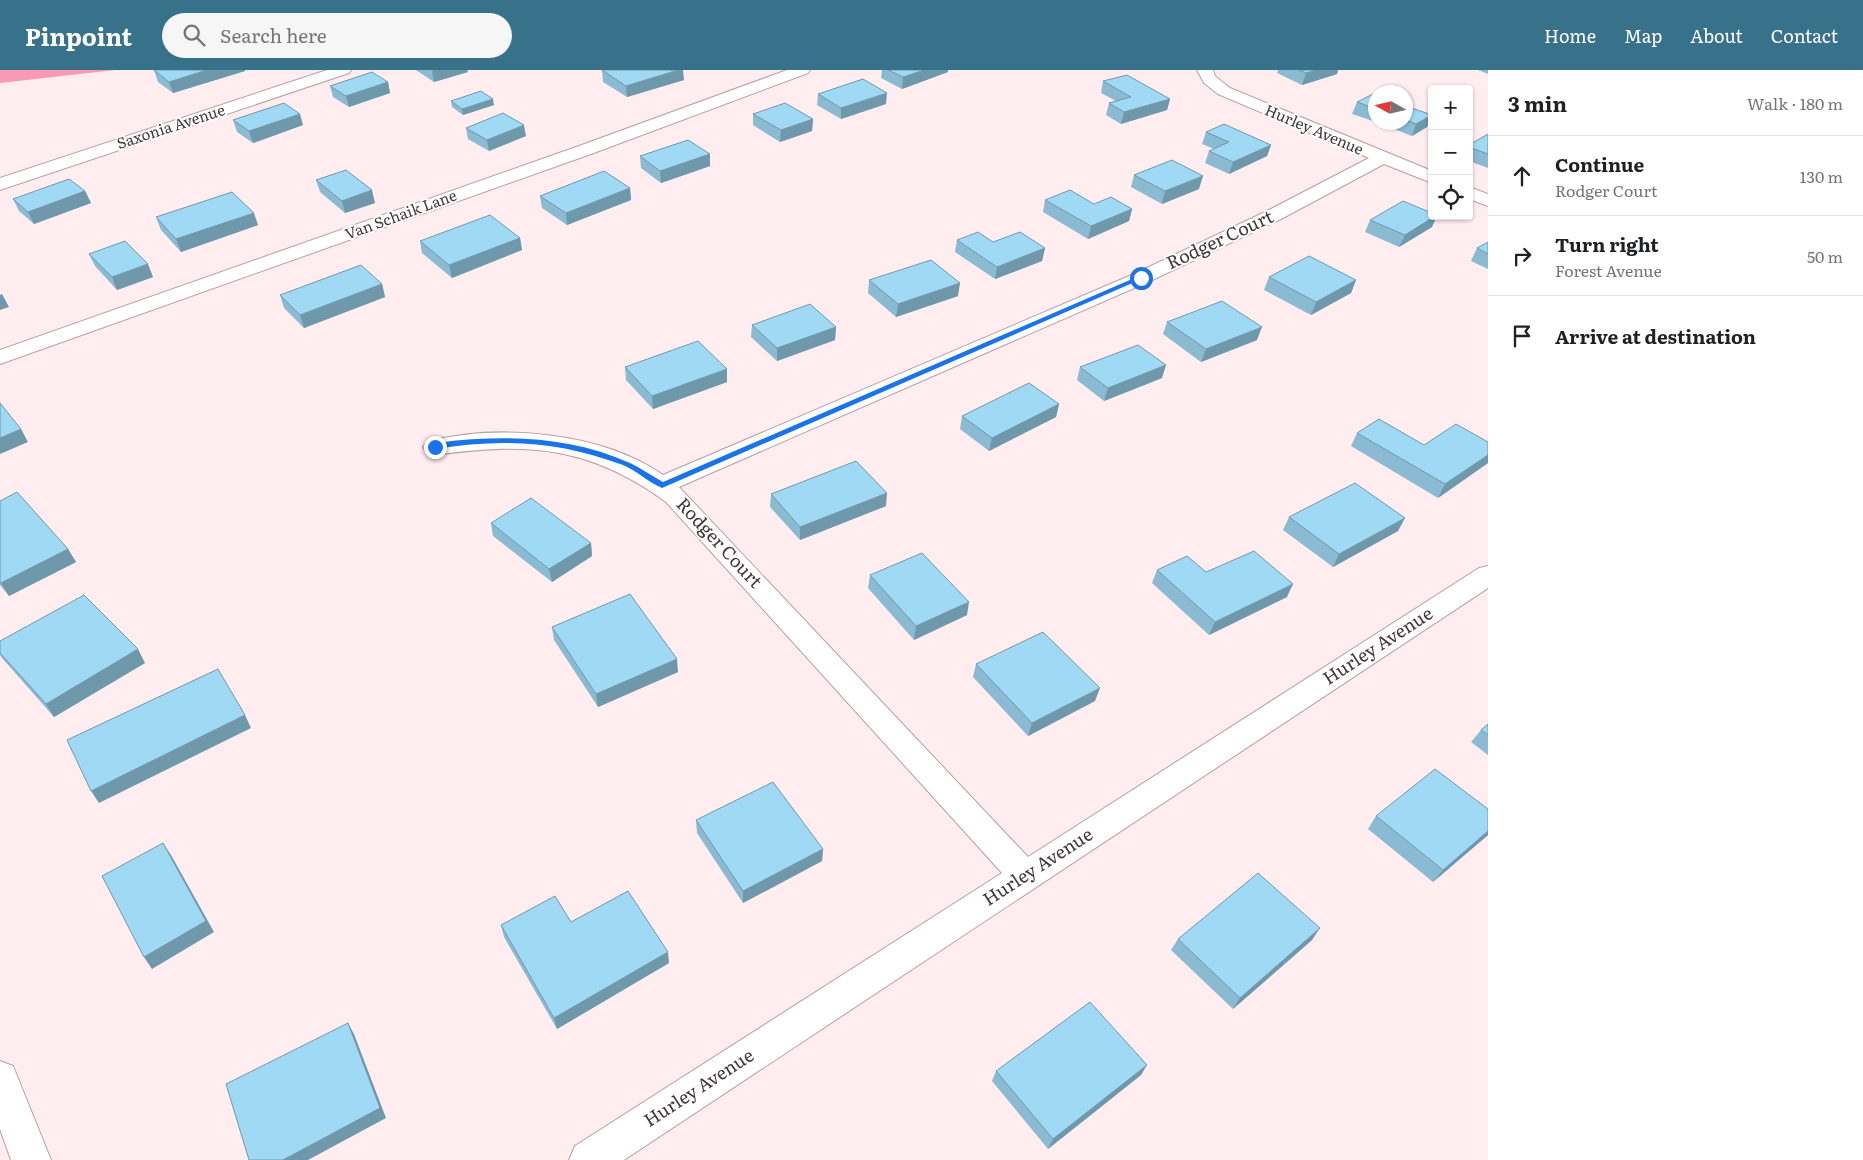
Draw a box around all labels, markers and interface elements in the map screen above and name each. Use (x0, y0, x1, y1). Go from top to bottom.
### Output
search box (162, 13, 512, 58)
text: Pinpoint (25, 18, 132, 53)
icon: search (180, 21, 208, 49)
text: Search here (220, 21, 327, 49)
text: Home (1544, 22, 1596, 49)
text: Map (1624, 22, 1662, 49)
text: About (1690, 22, 1743, 49)
text: Contact (1771, 22, 1838, 49)
north arrow (1368, 85, 1413, 130)
map controls (1428, 85, 1473, 220)
button: + (1428, 85, 1473, 130)
text: 3 min (1508, 87, 1567, 118)
text: Walk · 180 m (1747, 91, 1843, 115)
street label: Saxonia Avenue (113, 97, 228, 154)
street label: Hurley Avenue (1262, 97, 1368, 160)
button: − (1428, 130, 1473, 175)
text: Continue (1555, 150, 1644, 178)
icon: ahead (1508, 162, 1536, 190)
text: 130 m (1800, 164, 1843, 188)
button: locate (1428, 175, 1473, 220)
text: Rodger Court (1555, 178, 1657, 202)
street label: Van Schaik Lane (341, 183, 460, 244)
street label: Rodger Court (1161, 202, 1278, 275)
text: Turn right (1555, 230, 1659, 258)
icon: right (1508, 242, 1536, 270)
text: 50 m (1807, 244, 1843, 268)
text: Forest Avenue (1555, 258, 1662, 282)
route start (1130, 267, 1153, 290)
icon: arrive (1508, 322, 1536, 350)
text: Arrive at destination (1555, 322, 1756, 350)
route end (424, 436, 447, 459)
street label: Rodger Court (671, 491, 770, 594)
street label: Hurley Avenue (1317, 599, 1438, 690)
street label: Hurley Avenue (977, 820, 1098, 911)
street label: Hurley Avenue (638, 1041, 759, 1132)

